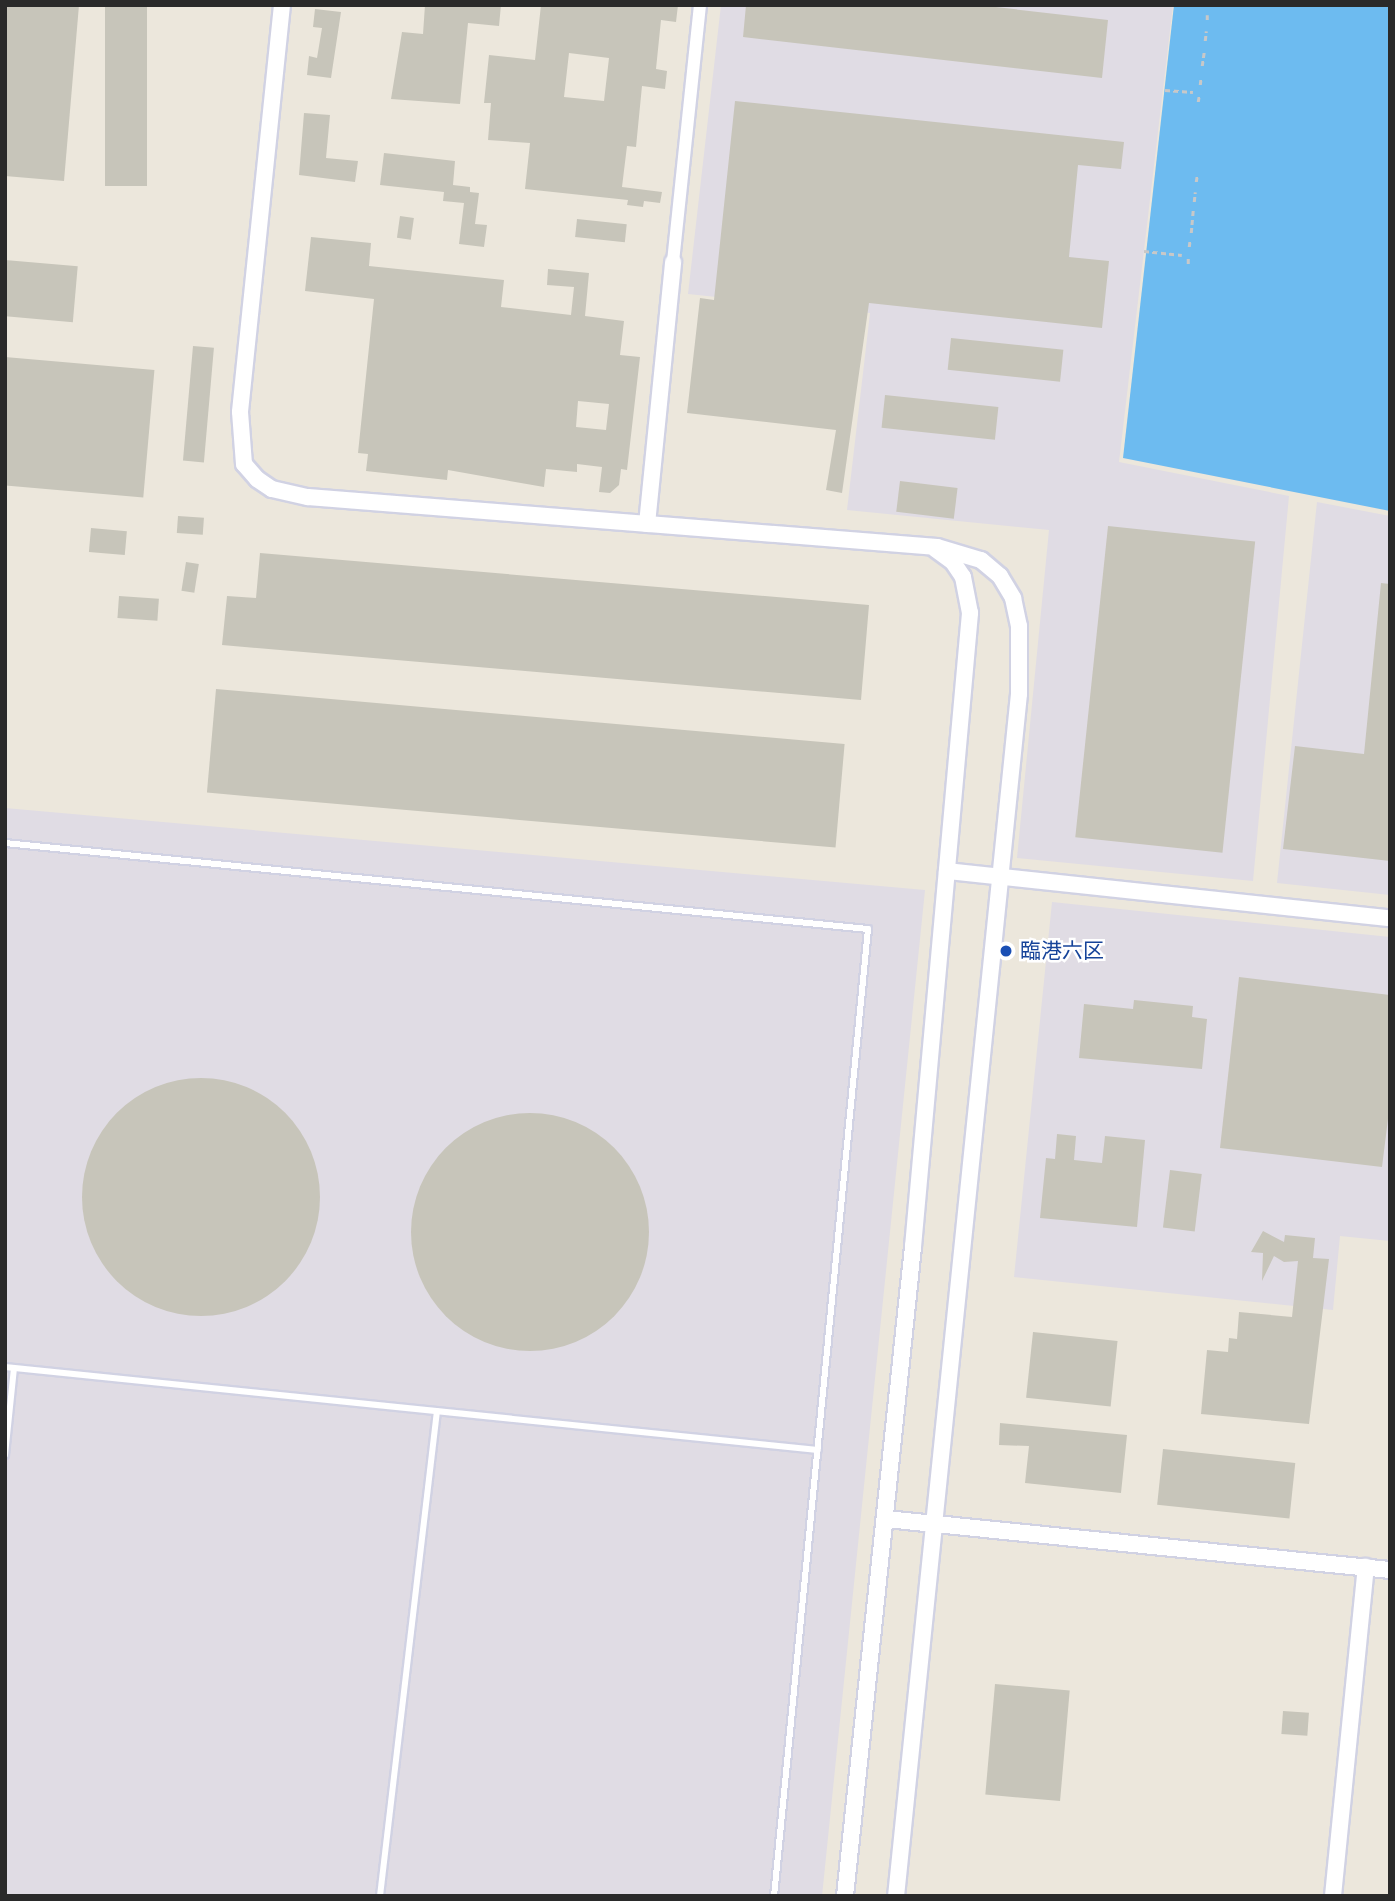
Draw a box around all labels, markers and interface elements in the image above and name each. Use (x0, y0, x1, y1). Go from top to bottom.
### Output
place label: 臨港六区 (1020, 938, 1104, 964)
marker: 臨港六区 (998, 943, 1014, 959)

